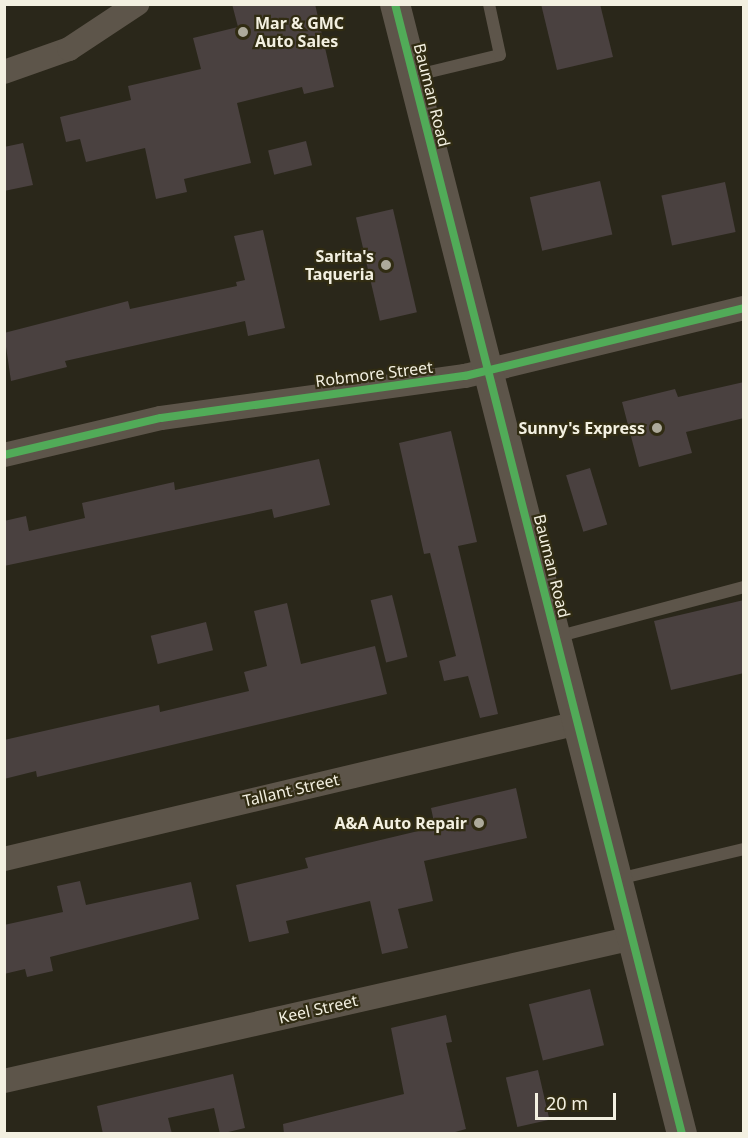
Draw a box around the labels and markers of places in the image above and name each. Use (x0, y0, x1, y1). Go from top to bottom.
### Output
place label: Mar & GMC Auto Sales (255, 13, 344, 51)
marker: Mar & GMC Auto Sales (236, 25, 250, 39)
place label: Sarita's Taqueria (305, 246, 374, 284)
marker: Sarita's Taqueria (379, 258, 393, 272)
place label: Sunny's Express (518, 418, 645, 438)
marker: Sunny's Express (650, 421, 664, 435)
place label: A&A Auto Repair (334, 813, 467, 833)
marker: A&A Auto Repair (472, 816, 486, 830)

